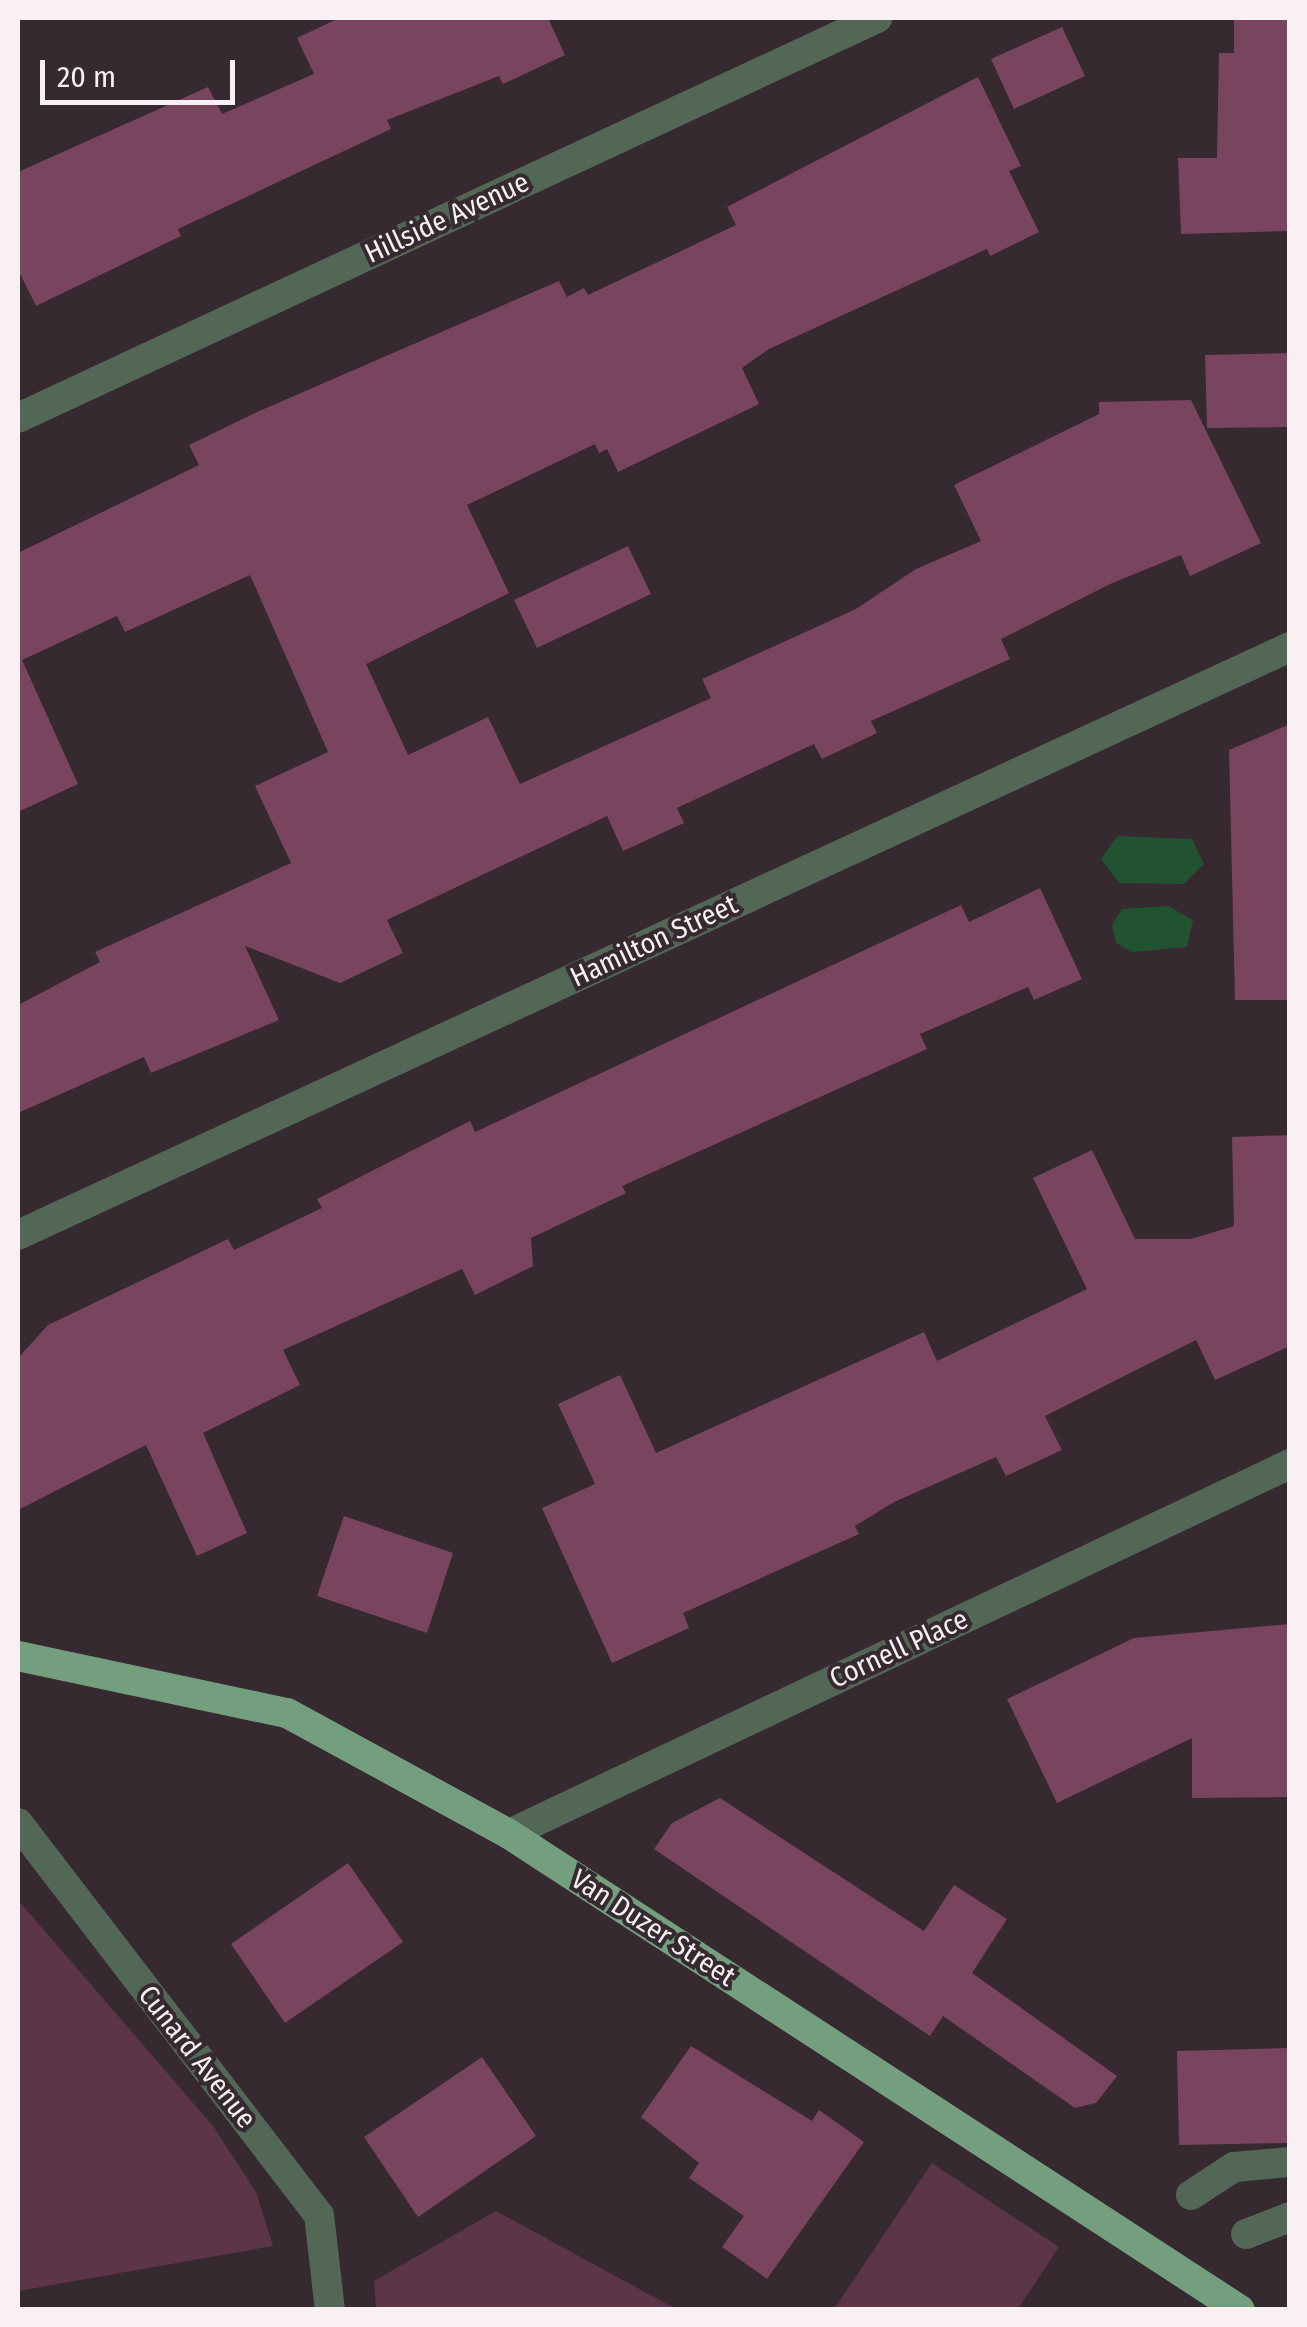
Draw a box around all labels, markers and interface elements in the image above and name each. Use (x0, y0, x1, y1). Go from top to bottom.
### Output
scale bar (45, 40, 240, 102)
text: 20 m (57, 59, 116, 95)
street label: Hillside Avenue (360, 165, 534, 271)
street label: Hamilton Street (565, 888, 743, 994)
street label: Cornell Place (824, 1602, 974, 1696)
street label: Van Duzer Street (565, 1862, 741, 1994)
street label: Cunard Avenue (131, 1979, 263, 2135)

